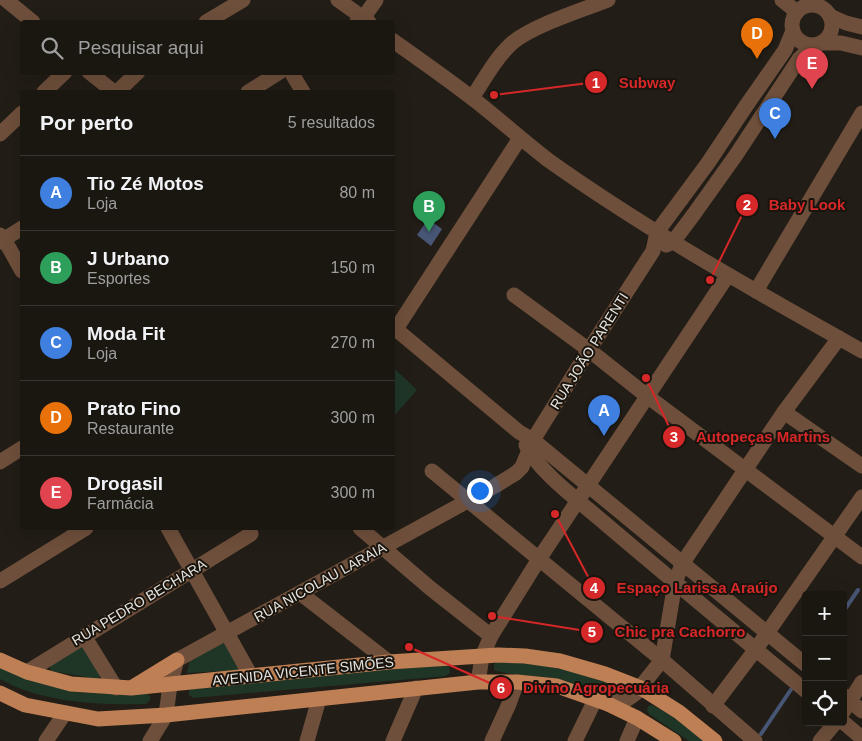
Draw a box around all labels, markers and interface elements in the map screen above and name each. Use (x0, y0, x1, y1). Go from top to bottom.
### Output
pin: D (741, 18, 773, 59)
search box (20, 20, 395, 75)
icon: search (38, 34, 66, 62)
text: Pesquisar aqui (78, 37, 204, 58)
pin: E (796, 48, 828, 89)
callout: Subway (583, 67, 685, 97)
text: 1 (592, 74, 600, 91)
text: Subway (619, 74, 676, 91)
pin: C (759, 98, 791, 139)
text: Por perto (40, 111, 133, 134)
text: 5 resultados (288, 114, 375, 131)
text: Tio Zé Motos (87, 173, 204, 194)
text: A (50, 184, 62, 201)
text: 80 m (339, 184, 375, 201)
callout: Baby Look (734, 190, 856, 220)
pin: B (413, 191, 445, 232)
text: Loja (87, 195, 117, 212)
text: 2 (743, 196, 751, 213)
text: Baby Look (769, 196, 846, 213)
text: J Urbano (87, 248, 169, 269)
text: B (50, 259, 62, 276)
text: 150 m (331, 259, 375, 276)
text: Esportes (87, 270, 150, 287)
street label: RUA JOÃO PARENTI (546, 289, 632, 413)
text: Moda Fit (87, 323, 165, 344)
text: C (50, 334, 62, 351)
text: 270 m (331, 334, 375, 351)
text: Loja (87, 345, 117, 362)
pin: A (588, 395, 620, 436)
text: Prato Fino (87, 398, 181, 419)
text: D (50, 409, 62, 426)
text: 300 m (331, 409, 375, 426)
text: Restaurante (87, 420, 174, 437)
callout: Autopeças Martins (661, 422, 840, 452)
text: 3 (670, 428, 678, 445)
text: Autopeças Martins (696, 428, 830, 445)
text: Drogasil (87, 473, 163, 494)
your location (467, 478, 493, 504)
text: E (51, 484, 61, 501)
text: 300 m (331, 484, 375, 501)
text: Farmácia (87, 495, 154, 512)
street label: RUA NICOLAU LARAIA (251, 539, 389, 625)
street label: RUA PEDRO BECHARA (69, 555, 210, 649)
callout: Espaço Larissa Araújo (581, 573, 788, 603)
text: 4 (590, 579, 599, 596)
text: Espaço Larissa Araújo (616, 579, 778, 596)
map controls (802, 591, 847, 726)
button: + (802, 591, 847, 636)
callout: Chic pra Cachorro (580, 617, 756, 647)
text: 5 (588, 623, 596, 640)
text: Chic pra Cachorro (615, 623, 745, 640)
button: − (802, 636, 847, 681)
street label: AVENIDA VICENTE SIMÕES (211, 654, 395, 688)
callout: Divino Agropecuária (488, 673, 680, 703)
text: 6 (497, 679, 505, 696)
text: Divino Agropecuária (523, 679, 670, 696)
button: locate (802, 681, 847, 726)

